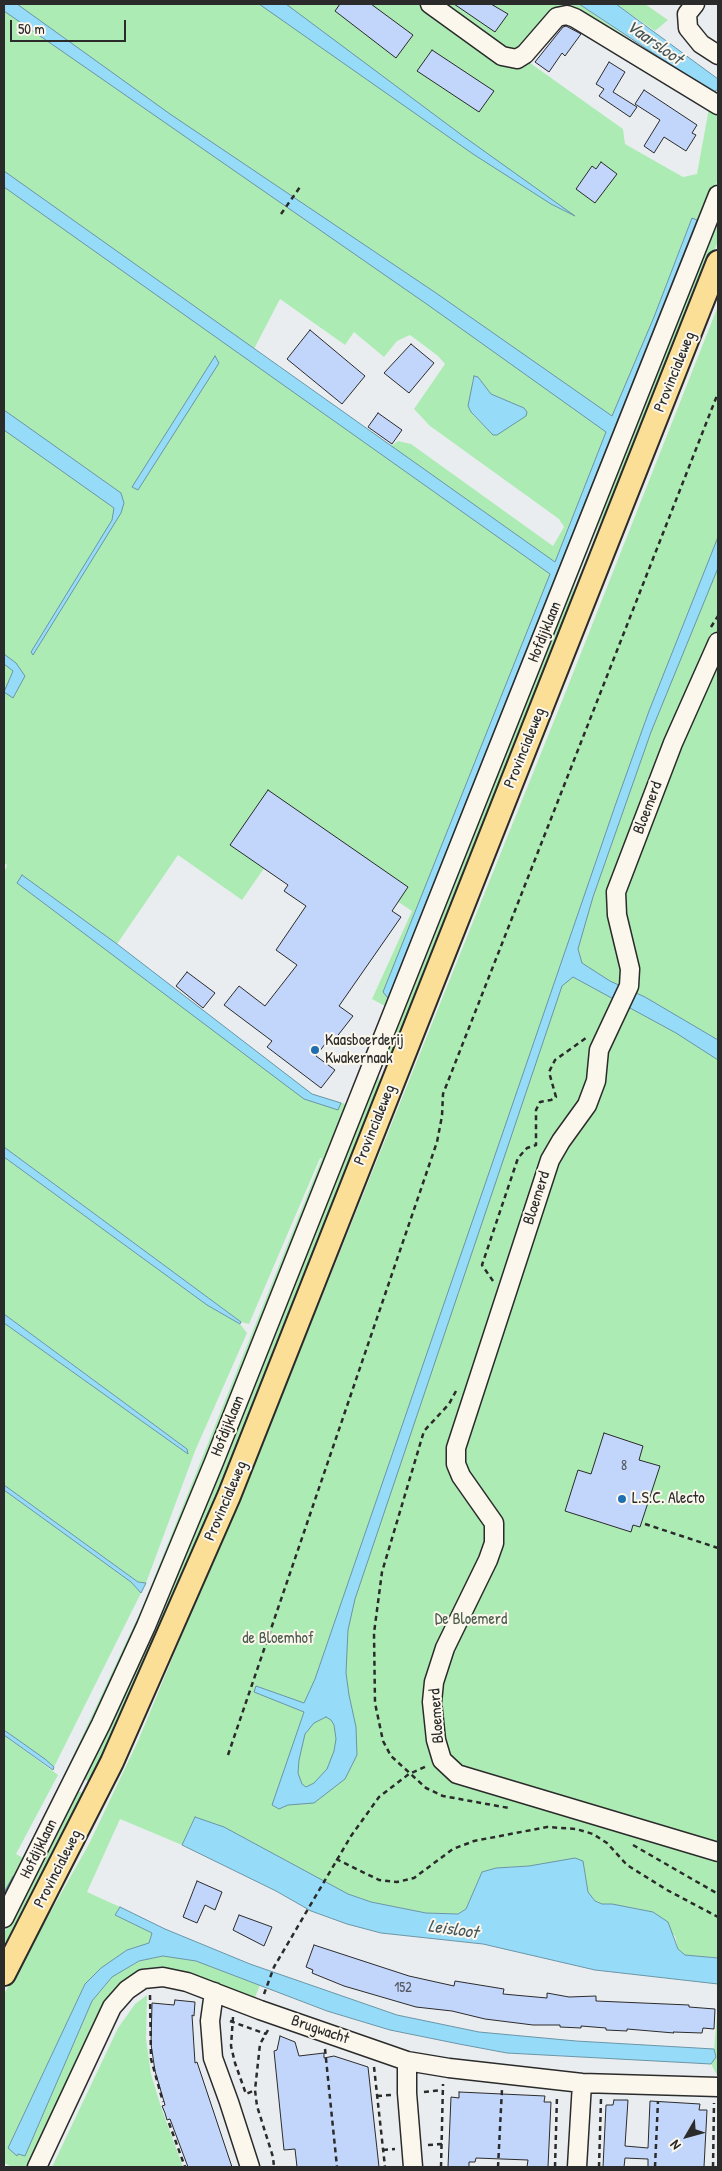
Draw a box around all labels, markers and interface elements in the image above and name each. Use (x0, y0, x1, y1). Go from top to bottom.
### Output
scale bar (12, 10, 129, 42)
water label: Vaarsloot (622, 16, 686, 70)
text: 50 m (18, 18, 45, 39)
street label: Provincialeweg (650, 329, 700, 415)
street label: Hofdijklaan (524, 599, 566, 665)
street label: Provincialeweg (500, 705, 550, 791)
street label: Bloemerd (629, 779, 667, 837)
place label: Kaasboerderij Kwakernaak (325, 1031, 404, 1069)
marker: Kaasboerderij Kwakernaak (309, 1044, 321, 1056)
street label: Provincialeweg (350, 1082, 400, 1168)
street label: Bloemerd (519, 1169, 555, 1227)
street label: Hofdijklaan (207, 1393, 249, 1459)
street label: Provincialeweg (201, 1458, 251, 1544)
house number: 8 (621, 1458, 627, 1474)
place label: L.S.C. Alecto (632, 1489, 705, 1509)
marker: L.S.C. Alecto (616, 1493, 628, 1505)
park label: De Bloemerd (435, 1610, 507, 1630)
park label: de Bloemhof (242, 1629, 314, 1649)
street label: Bloemerd (426, 1688, 448, 1744)
street label: Hofdijklaan (16, 1816, 62, 1882)
street label: Provincialeweg (30, 1827, 86, 1911)
water label: Leisloot (427, 1916, 479, 1944)
house number: 152 (394, 1980, 412, 1996)
street label: Brugwacht (289, 2011, 351, 2049)
north arrow (662, 2111, 712, 2161)
text: N (665, 2137, 685, 2154)

